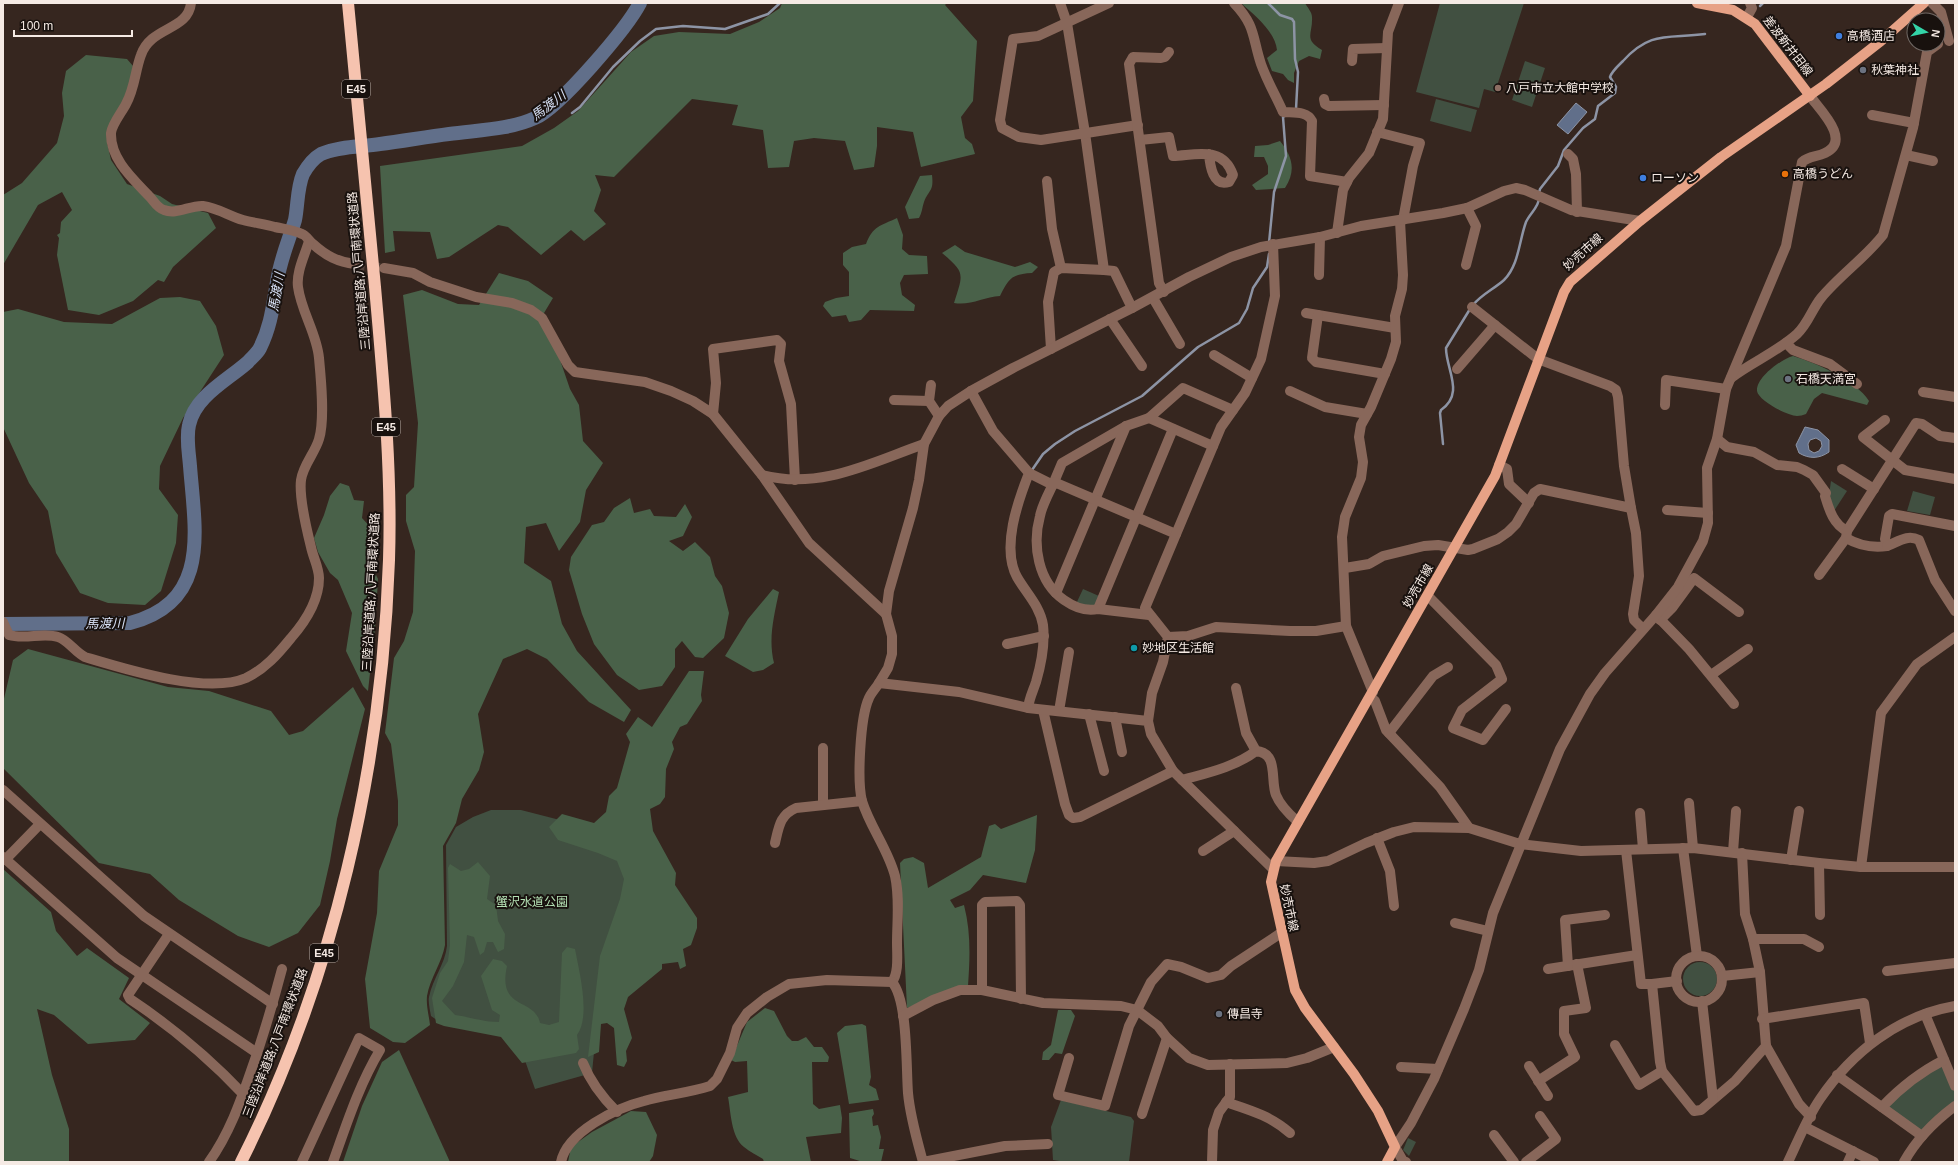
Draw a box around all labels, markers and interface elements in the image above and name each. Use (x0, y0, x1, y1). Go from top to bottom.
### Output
scale bar (14, 12, 132, 38)
north arrow (1906, 12, 1946, 52)
street label: 差波新井田線 (1760, 13, 1816, 79)
text: 100 m (20, 19, 53, 33)
place label: 高橋酒店 (1847, 29, 1895, 43)
text: N (1929, 29, 1942, 38)
marker: 高橋酒店 (1834, 31, 1844, 41)
place label: 秋葉神社 (1871, 63, 1919, 77)
marker: 秋葉神社 (1858, 65, 1868, 75)
road number: E45 (342, 80, 370, 98)
place label: 八戸市立大館中学校 (1506, 81, 1614, 95)
marker: 八戸市立大館中学校 (1493, 83, 1503, 93)
water label: 馬渡川 (528, 86, 570, 123)
place label: 高橋うどん (1793, 167, 1853, 181)
marker: 高橋うどん (1780, 169, 1790, 179)
place label: ローソン (1651, 171, 1699, 185)
marker: ローソン (1638, 173, 1648, 183)
street label: 三陸沿岸道路;八戸南環状道路 (345, 191, 373, 351)
street label: 妙売市線 (1560, 231, 1606, 273)
water label: 馬渡川 (266, 270, 288, 313)
place label: 石橋天満宮 (1796, 372, 1856, 386)
marker: 石橋天満宮 (1783, 374, 1793, 384)
road number: E45 (372, 418, 400, 436)
street label: 三陸沿岸道路;八戸南環状道路 (360, 512, 382, 672)
street label: 妙売市線 (1400, 562, 1436, 610)
water label: 馬渡川 (85, 616, 127, 631)
place label: 妙地区生活館 (1142, 641, 1214, 655)
marker: 妙地区生活館 (1129, 643, 1139, 653)
street label: 妙売市線 (1277, 883, 1301, 933)
park label: 蟹沢水道公園 (496, 895, 568, 909)
road number: E45 (310, 944, 338, 962)
street label: 三陸沿岸道路;八戸南環状道路 (240, 966, 310, 1120)
place label: 傳昌寺 (1227, 1007, 1263, 1021)
marker: 傳昌寺 (1214, 1009, 1224, 1019)

